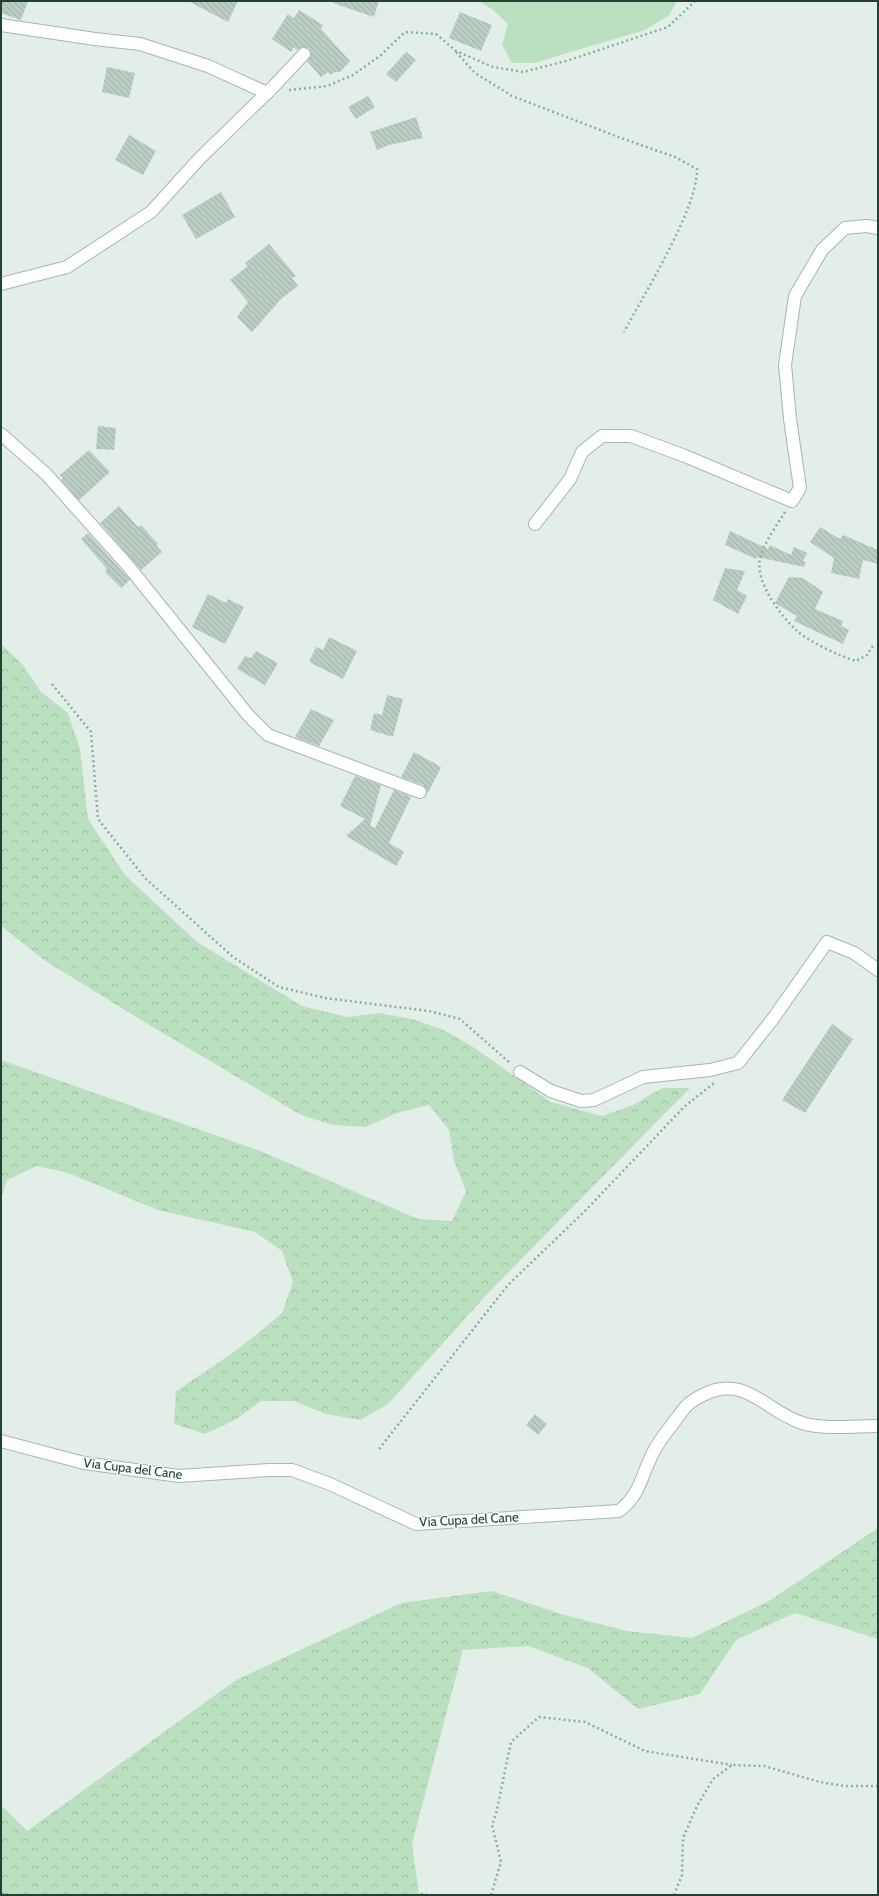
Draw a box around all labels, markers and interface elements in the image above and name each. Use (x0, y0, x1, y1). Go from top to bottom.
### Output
street label: Via Cupa del Cane (83, 1454, 184, 1482)
street label: Via Cupa del Cane (419, 1508, 519, 1530)

